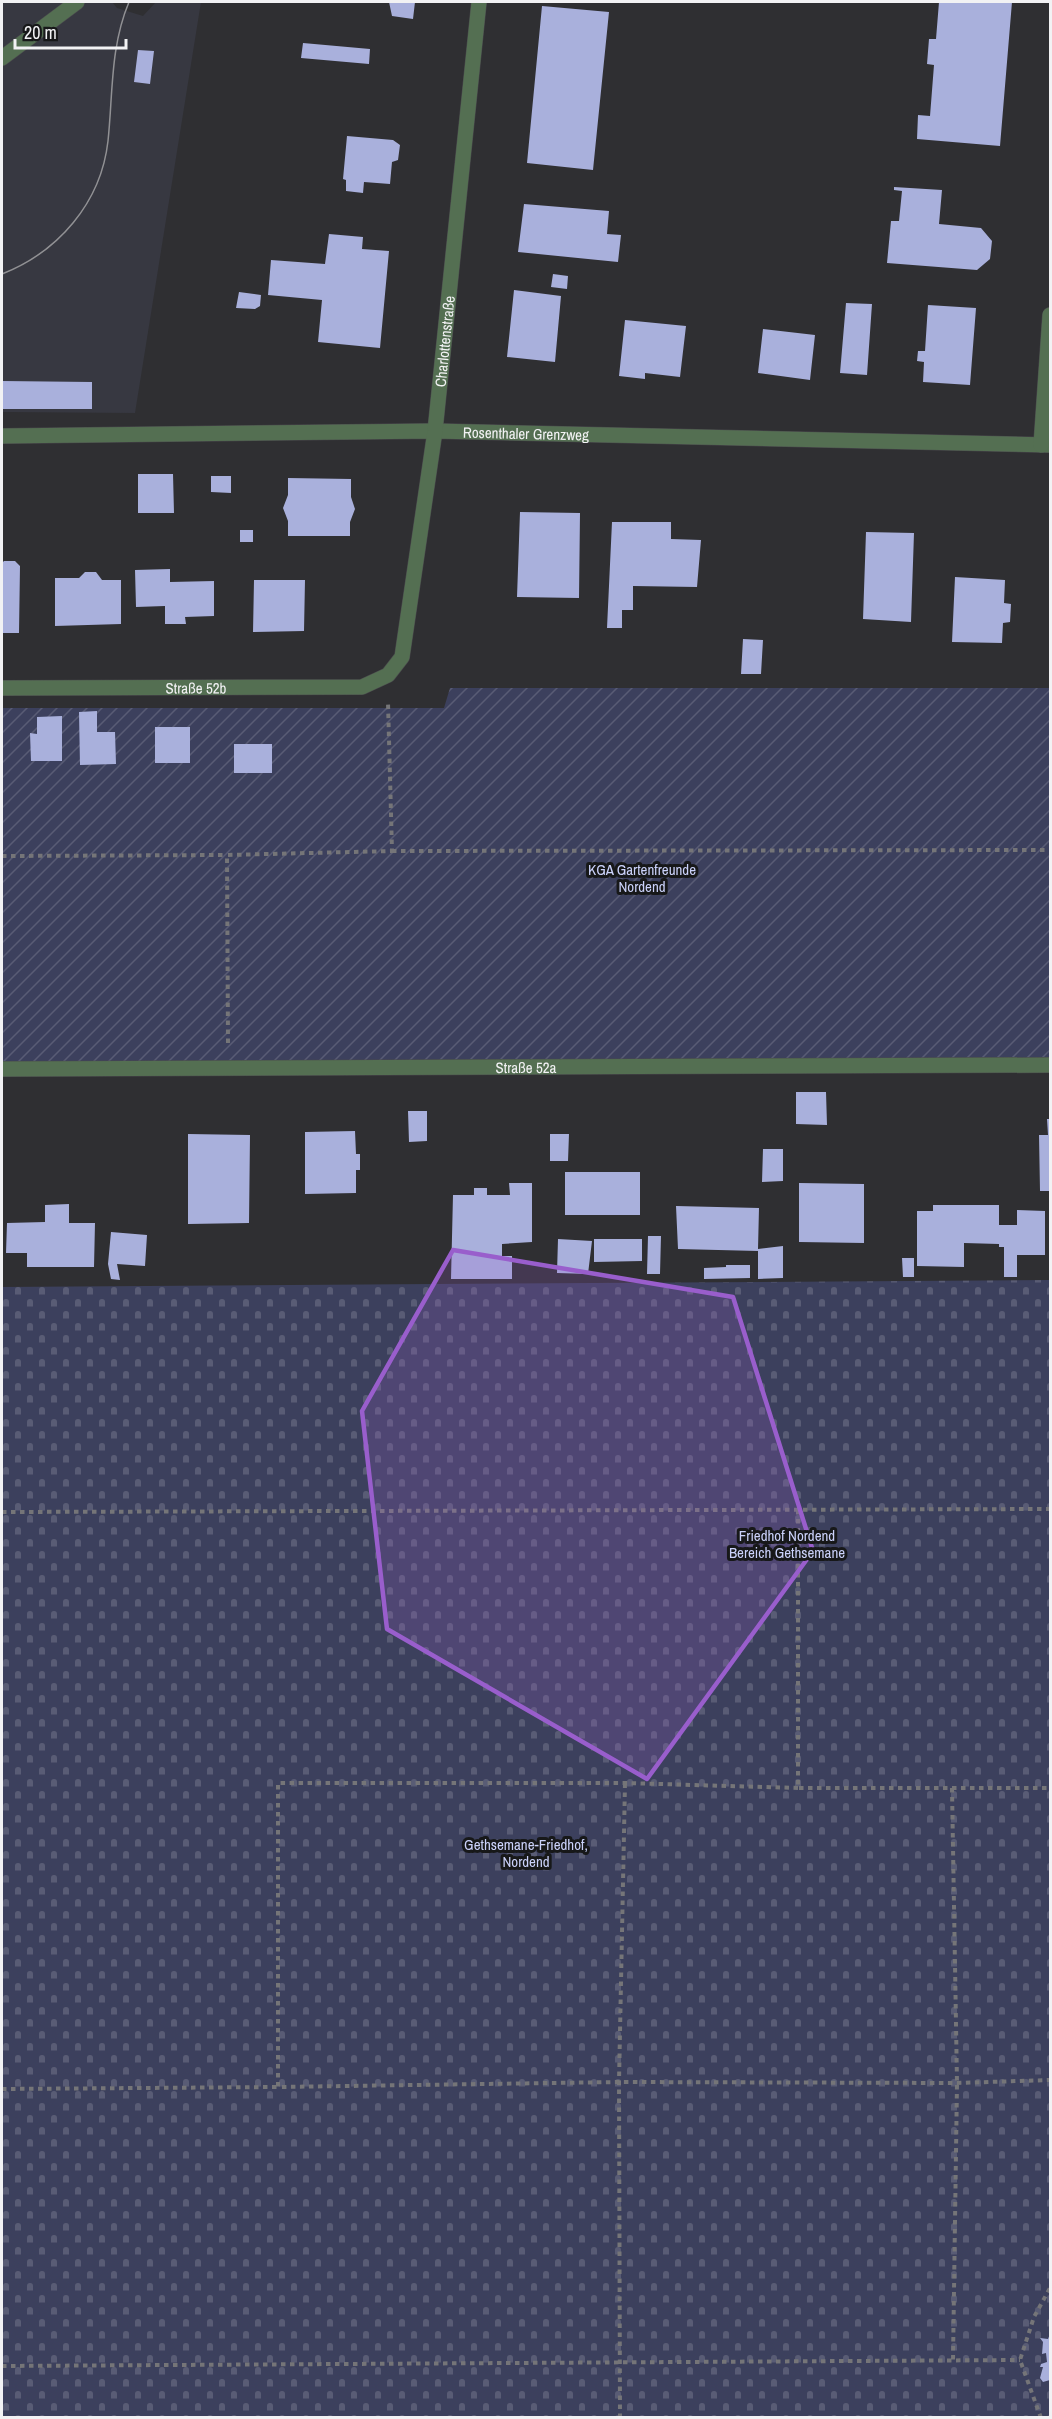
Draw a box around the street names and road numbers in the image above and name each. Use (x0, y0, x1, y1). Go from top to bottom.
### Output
street label: Charlottenstraße (429, 294, 459, 388)
street label: Rosenthaler Grenzweg (463, 421, 589, 445)
street label: Straße 52b (166, 677, 227, 698)
street label: Straße 52a (496, 1056, 557, 1078)

